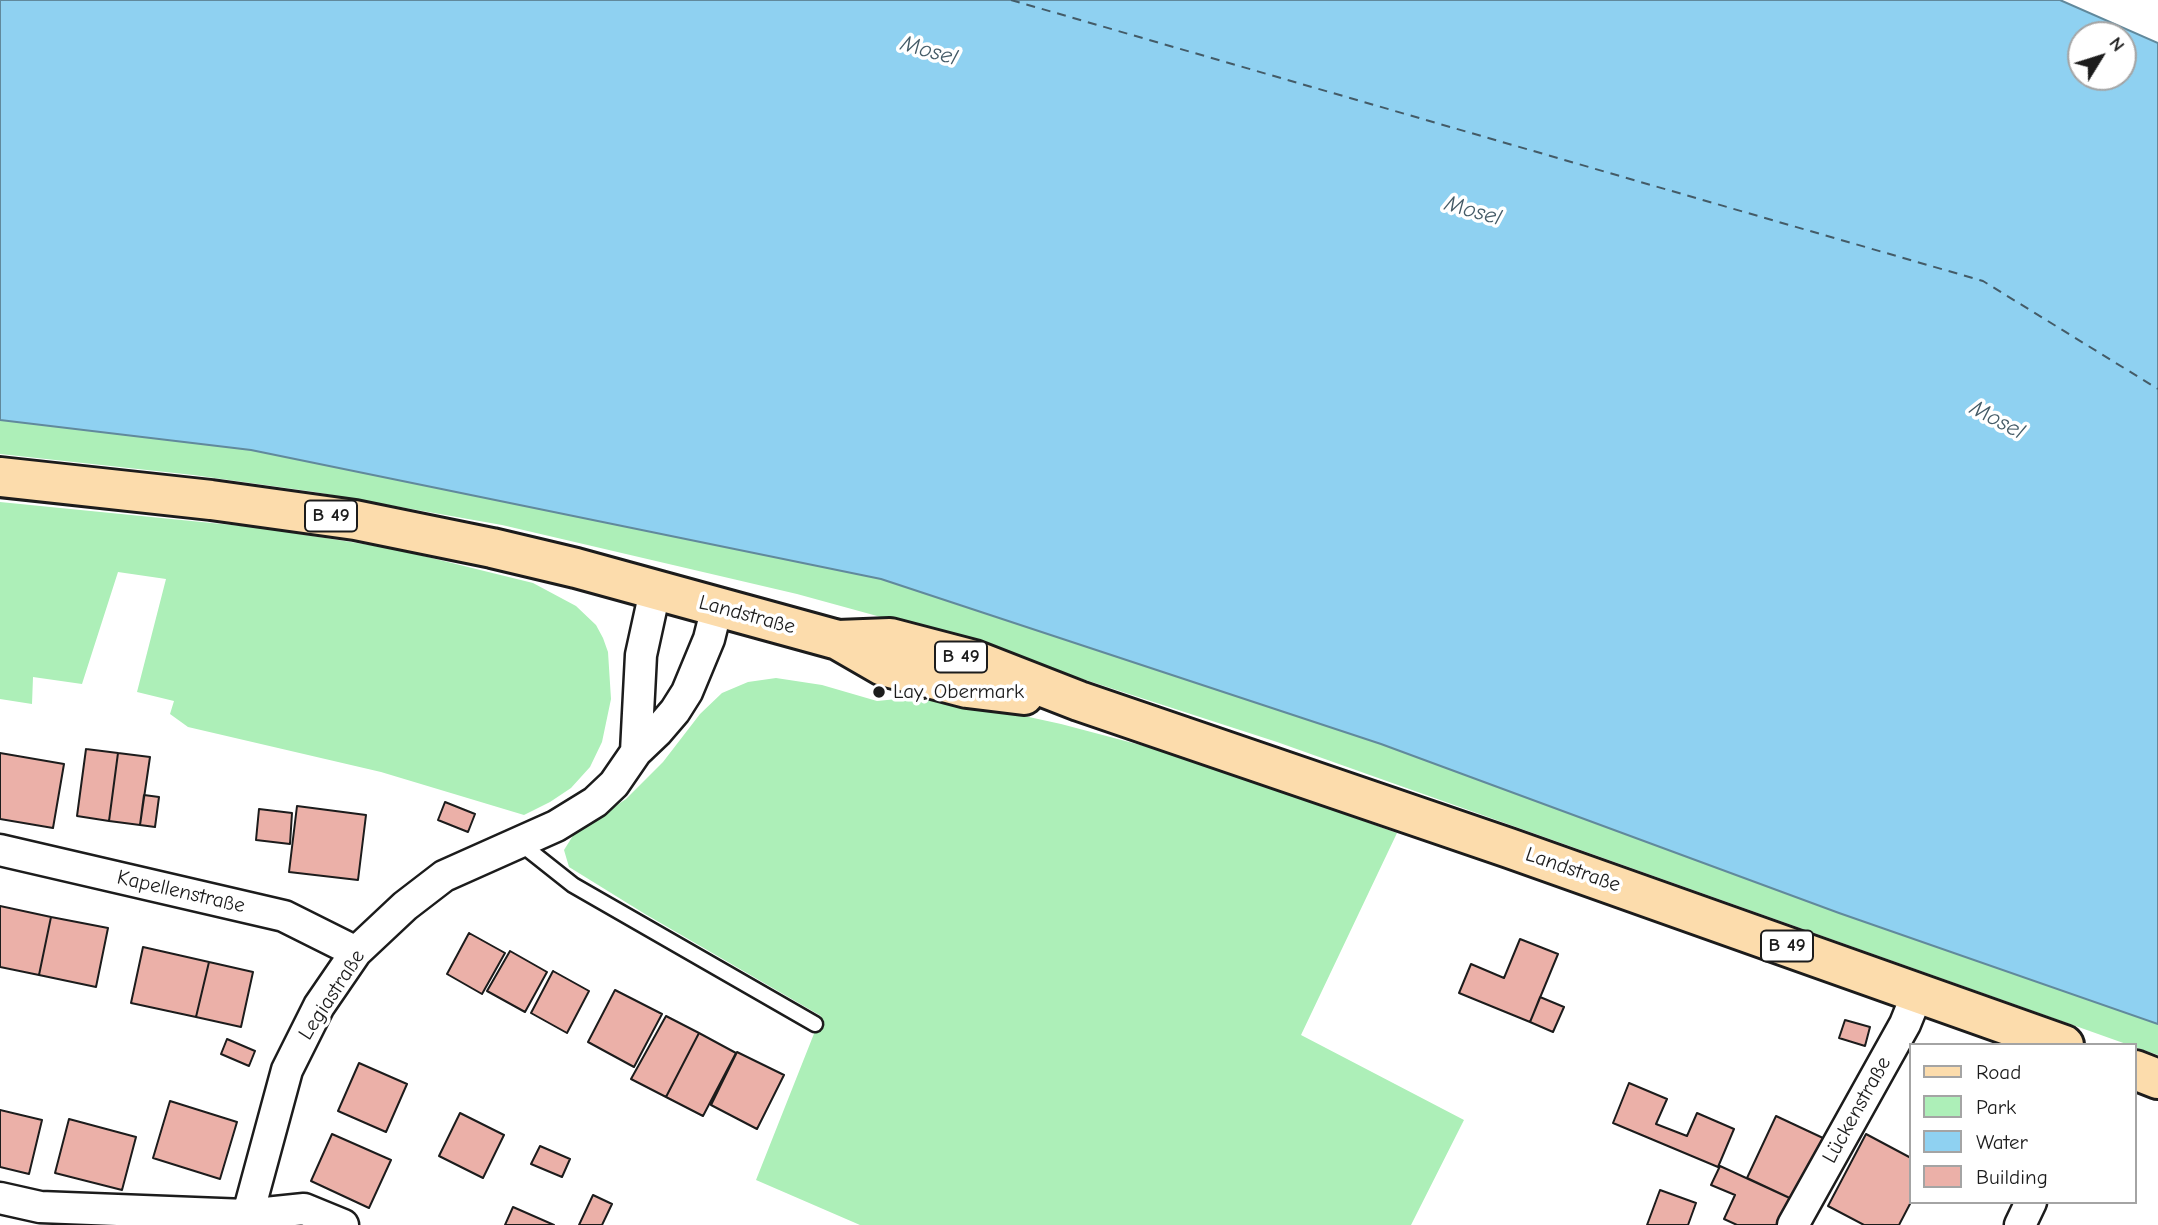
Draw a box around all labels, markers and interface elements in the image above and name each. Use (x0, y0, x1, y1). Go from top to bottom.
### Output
north arrow (2067, 21, 2137, 91)
water label: Mosel (897, 30, 961, 72)
text: N (2104, 33, 2129, 56)
water label: Mosel (1441, 190, 1505, 232)
water label: Mosel (1965, 394, 2029, 446)
road number: B 49 (305, 500, 357, 531)
street label: Landstraße (696, 590, 798, 640)
road number: B 49 (935, 642, 987, 672)
place label: Lay, Obermark (893, 679, 1024, 705)
marker: Lay, Obermark (871, 684, 887, 700)
street label: Landstraße (1522, 842, 1624, 898)
street label: Kapellenstraße (114, 865, 248, 919)
road number: B 49 (1761, 930, 1813, 962)
street label: Legiastraße (294, 945, 370, 1045)
legend (1910, 1043, 2137, 1204)
street label: Lückenstraße (1817, 1052, 1897, 1168)
text: Road (1976, 1060, 2021, 1084)
text: Park (1976, 1095, 2016, 1119)
text: Water (1976, 1130, 2028, 1154)
text: Building (1976, 1165, 2048, 1189)

